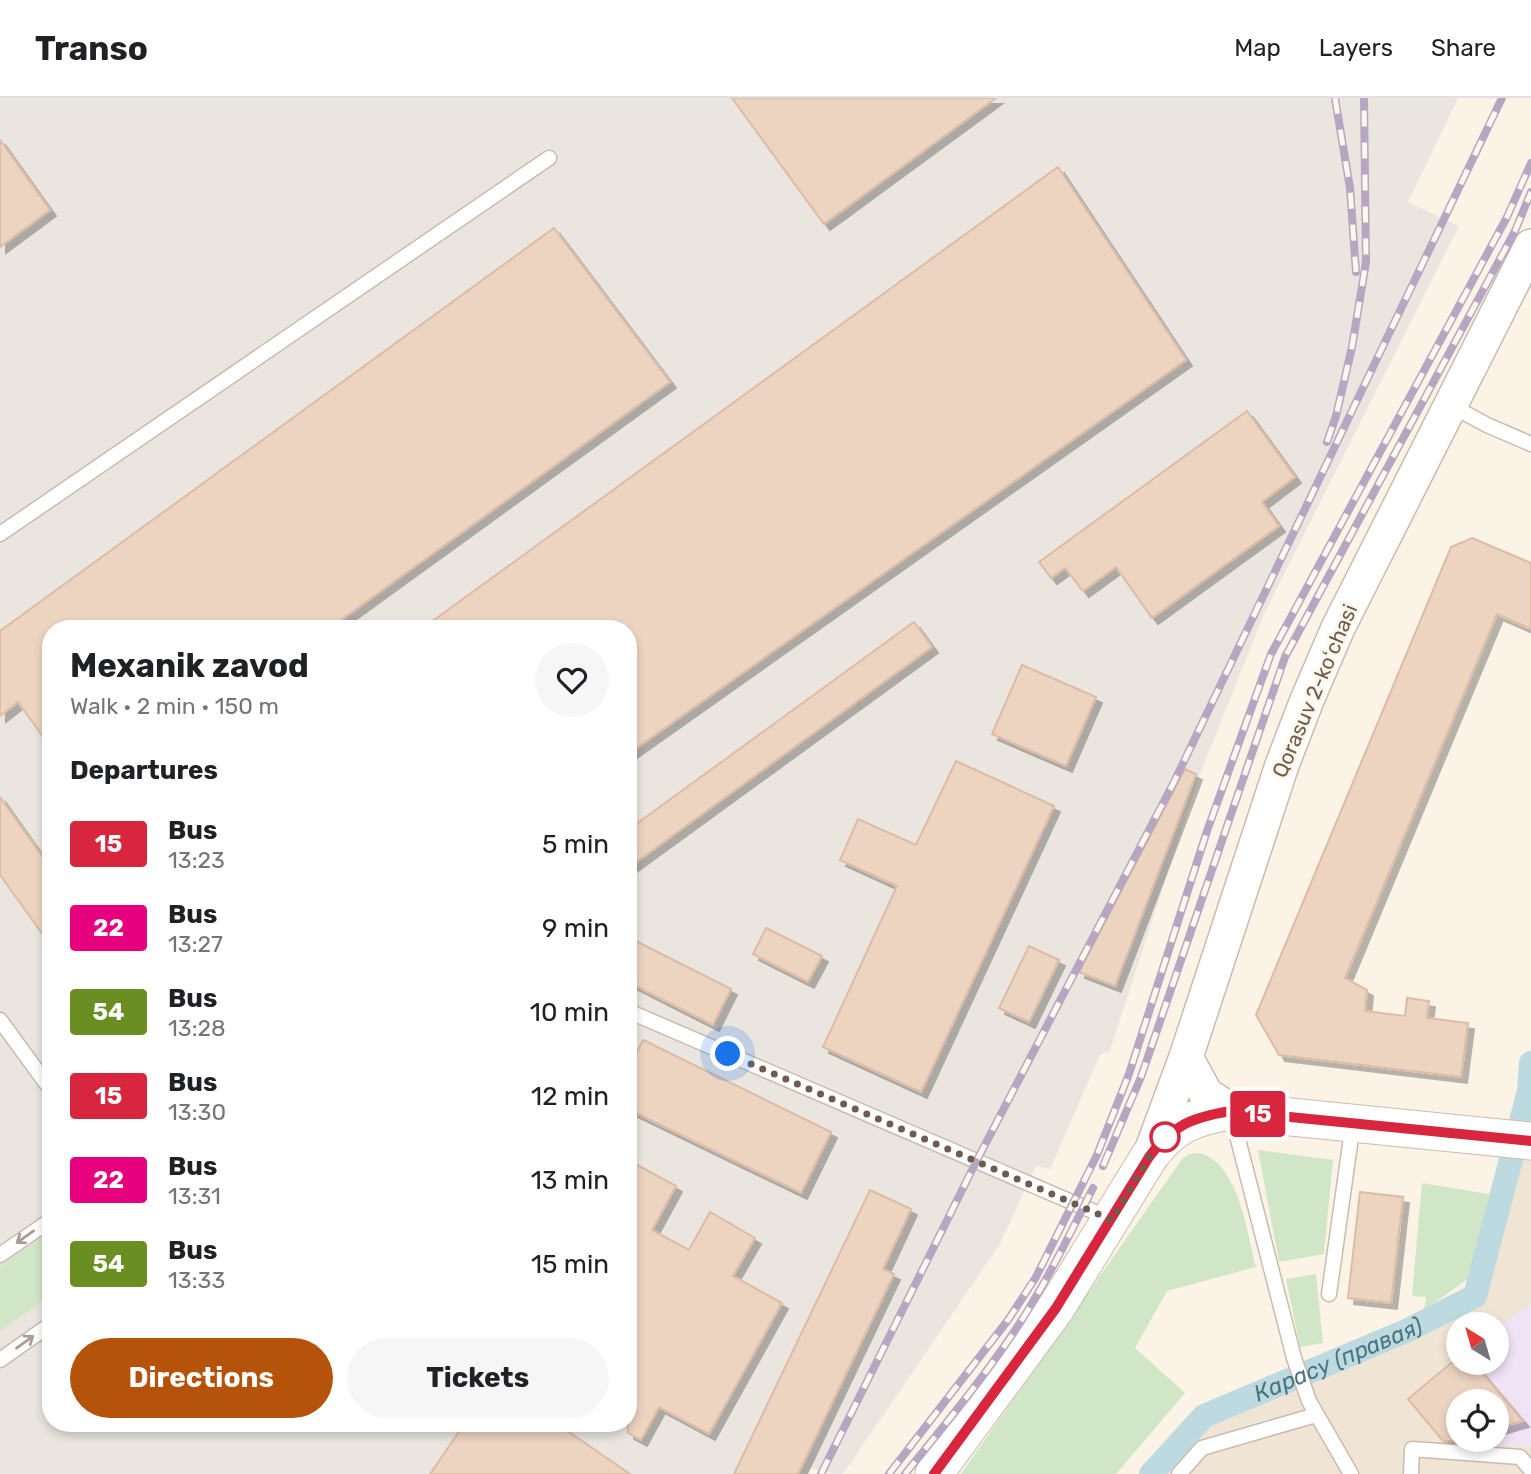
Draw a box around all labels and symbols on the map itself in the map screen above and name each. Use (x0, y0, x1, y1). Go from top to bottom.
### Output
street label: Qorasuv 2-koʻchasi (1267, 600, 1362, 781)
your location (710, 1036, 745, 1071)
line badge: 15 (1226, 1091, 1290, 1137)
unlabelled marker (1150, 1122, 1180, 1152)
one-way arrow (16, 1230, 35, 1244)
water label: Карасу (правая) (1249, 1311, 1427, 1408)
north arrow (1446, 1312, 1508, 1376)
one-way arrow (15, 1335, 34, 1349)

